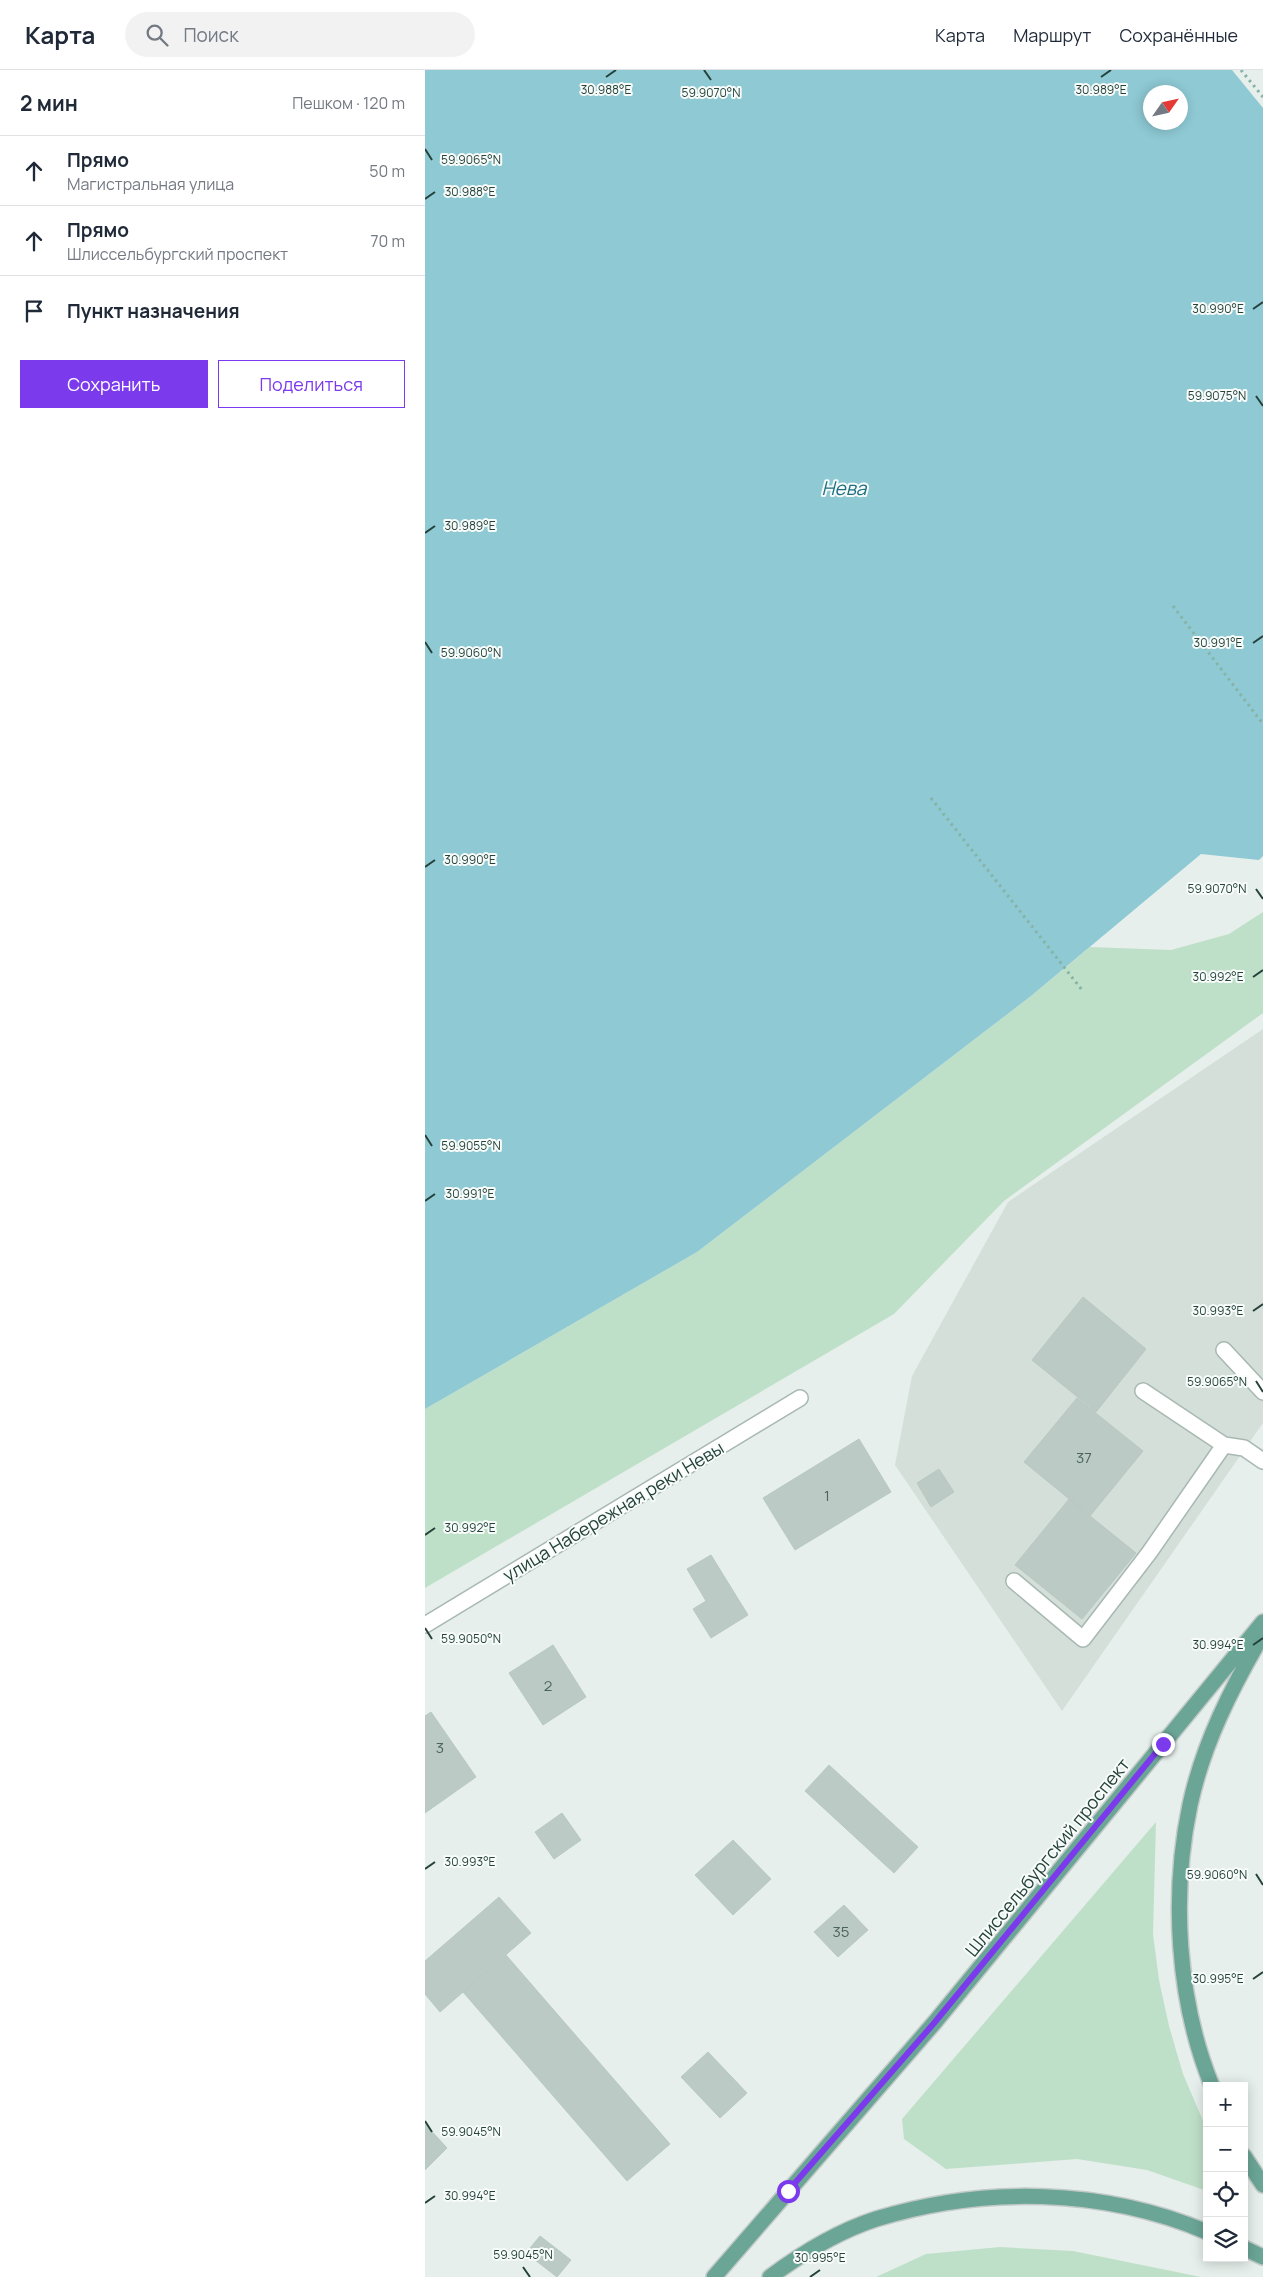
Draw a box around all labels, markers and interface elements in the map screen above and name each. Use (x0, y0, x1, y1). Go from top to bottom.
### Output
search box (125, 12, 475, 57)
text: Карта (25, 18, 95, 51)
icon: search (143, 21, 171, 49)
text: Поиск (183, 22, 239, 48)
text: Карта (935, 23, 985, 47)
text: Маршрут (1013, 23, 1091, 47)
text: Сохранённые (1119, 23, 1238, 47)
text: 30.988°E (581, 81, 631, 98)
text: 30.989°E (1075, 81, 1127, 98)
text: 59.9070°N (682, 84, 740, 101)
north arrow (1143, 85, 1188, 130)
text: 2 мин (20, 89, 78, 117)
text: Пешком · 120 m (292, 92, 405, 114)
text: Прямо (67, 147, 129, 173)
text: 59.9065°N (441, 151, 501, 168)
icon: ahead (20, 157, 48, 185)
text: 50 m (369, 160, 405, 182)
text: Магистральная улица (67, 173, 234, 195)
text: 30.988°E (445, 183, 495, 200)
text: Прямо (67, 217, 129, 243)
icon: ahead (20, 227, 48, 255)
text: 70 m (370, 230, 405, 252)
text: Шлиссельбургский проспект (67, 243, 288, 265)
icon: arrive (20, 297, 48, 325)
text: Пункт назначения (67, 298, 240, 324)
text: 30.990°E (1192, 300, 1244, 317)
button: Сохранить (20, 360, 208, 408)
button: Поделиться (218, 360, 405, 408)
text: 59.9075°N (1188, 387, 1246, 404)
water label: Нева (822, 475, 868, 501)
text: 30.989°E (444, 517, 496, 534)
text: 30.991°E (1194, 634, 1243, 651)
text: 59.9060°N (441, 644, 501, 661)
text: 30.990°E (444, 851, 496, 868)
text: 59.9070°N (1188, 880, 1246, 897)
text: 30.992°E (1193, 968, 1244, 985)
text: 59.9055°N (441, 1137, 501, 1154)
text: 30.991°E (446, 1185, 495, 1202)
text: 30.993°E (1193, 1302, 1244, 1319)
text: 59.9065°N (1187, 1373, 1247, 1390)
street label: улица Набережная реки Невы (498, 1435, 728, 1587)
house number: 37 (1076, 1447, 1092, 1468)
house number: 1 (824, 1485, 830, 1506)
text: 30.992°E (445, 1519, 496, 1536)
text: 59.9050°N (441, 1630, 501, 1647)
text: 30.994°E (1192, 1636, 1244, 1653)
house number: 2 (544, 1675, 552, 1696)
route end (1152, 1733, 1175, 1756)
house number: 3 (436, 1737, 444, 1758)
street label: Шлиссельбургский проспект (959, 1753, 1135, 1961)
text: 30.993°E (445, 1853, 496, 1870)
text: 59.9060°N (1187, 1866, 1247, 1883)
house number: 35 (833, 1921, 849, 1942)
text: 30.995°E (1192, 1970, 1244, 1987)
map controls (1203, 2082, 1248, 2262)
button: + (1203, 2082, 1248, 2127)
text: 59.9045°N (441, 2123, 501, 2140)
button: − (1203, 2127, 1248, 2172)
button: locate (1203, 2172, 1248, 2217)
route start (777, 2180, 800, 2203)
text: 30.994°E (444, 2187, 496, 2204)
button: layers (1203, 2217, 1248, 2262)
text: 59.9045°N (493, 2246, 553, 2263)
text: 30.995°E (794, 2249, 846, 2266)

